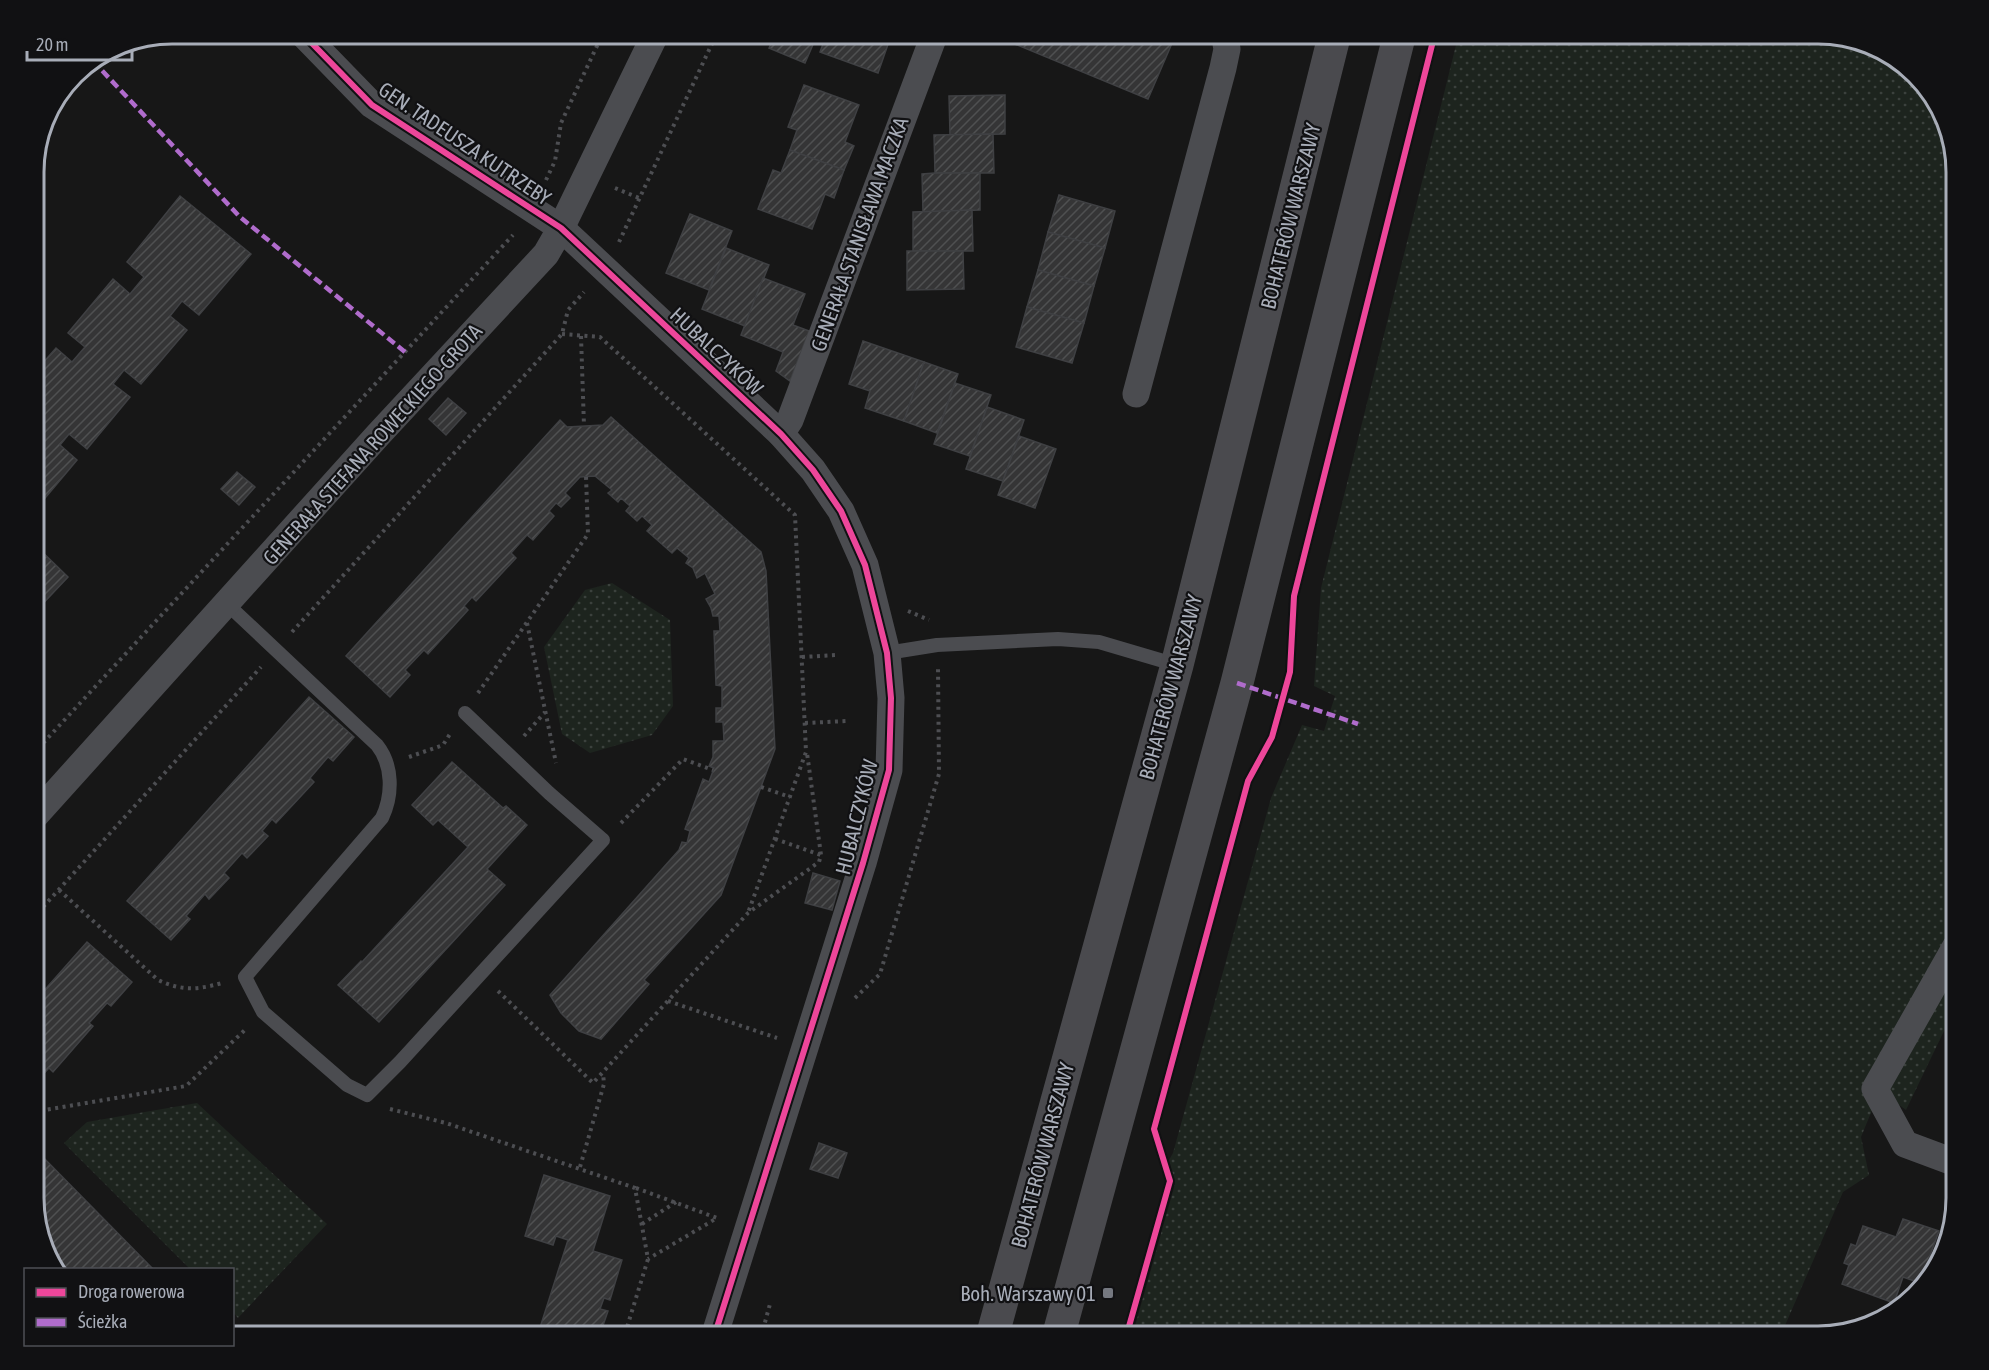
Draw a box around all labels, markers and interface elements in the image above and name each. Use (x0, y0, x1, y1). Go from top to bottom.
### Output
scale bar (27, 24, 132, 62)
text: 20 m (36, 34, 68, 55)
street label: GEN. TADEUSZA KUTRZEBY (374, 76, 556, 210)
street label: GENERAŁA STANISŁAWA MACZKA (805, 113, 913, 354)
street label: BOHATERÓW WARSZAWY (1255, 120, 1325, 311)
street label: HUBALCZYKÓW (666, 302, 769, 400)
street label: GENERAŁA STEFANA ROWECKIEGO-GROTA (258, 318, 487, 569)
street label: BOHATERÓW WARSZAWY (1134, 591, 1206, 782)
street label: HUBALCZYKÓW (830, 756, 882, 877)
street label: BOHATERÓW WARSZAWY (1006, 1059, 1078, 1250)
legend (24, 1268, 234, 1346)
text: Droga rowerowa (78, 1281, 185, 1302)
place label: Boh. Warszawy 01 (960, 1281, 1096, 1305)
marker: Boh. Warszawy 01 (1101, 1286, 1115, 1300)
text: Ścieżka (78, 1311, 127, 1332)

